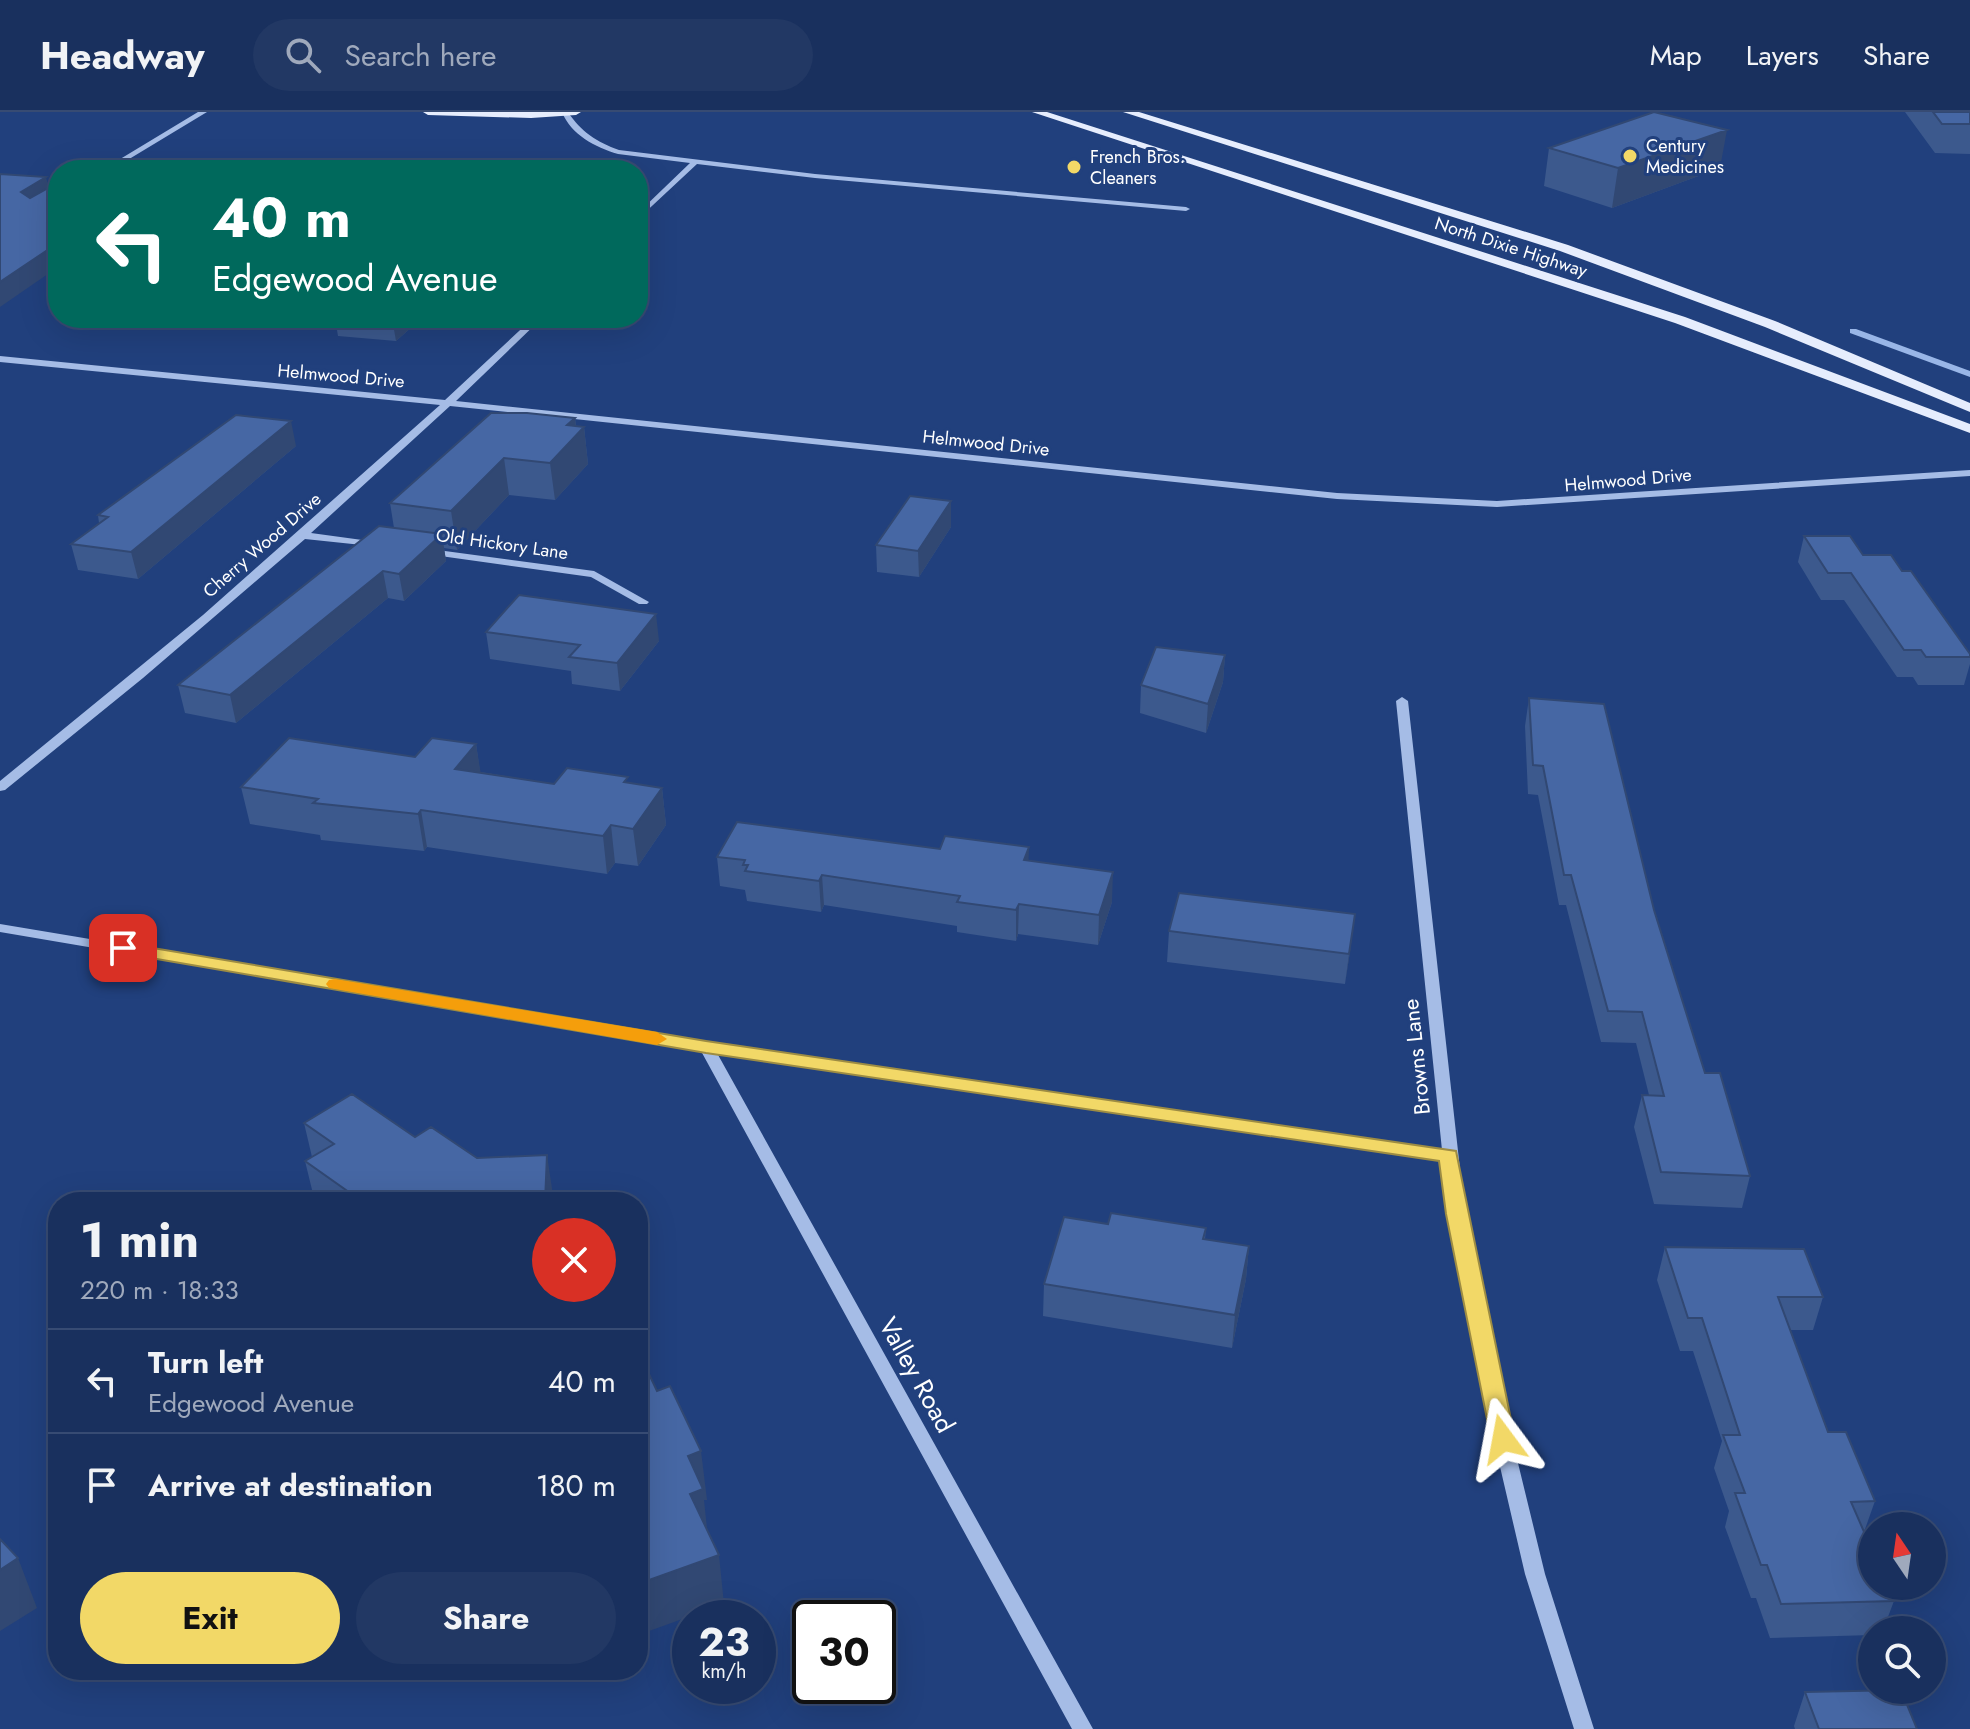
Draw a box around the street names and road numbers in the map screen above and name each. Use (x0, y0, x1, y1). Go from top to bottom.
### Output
street label: North Dixie Highway (1431, 210, 1591, 284)
street label: Helmwood Drive (276, 357, 406, 395)
street label: Helmwood Drive (921, 423, 1051, 463)
street label: Helmwood Drive (1563, 461, 1693, 499)
street label: Cherry Wood Drive (197, 486, 327, 604)
street label: Old Hickory Lane (434, 522, 570, 566)
street label: Browns Lane (1394, 997, 1438, 1117)
street label: Valley Road (870, 1310, 964, 1440)

